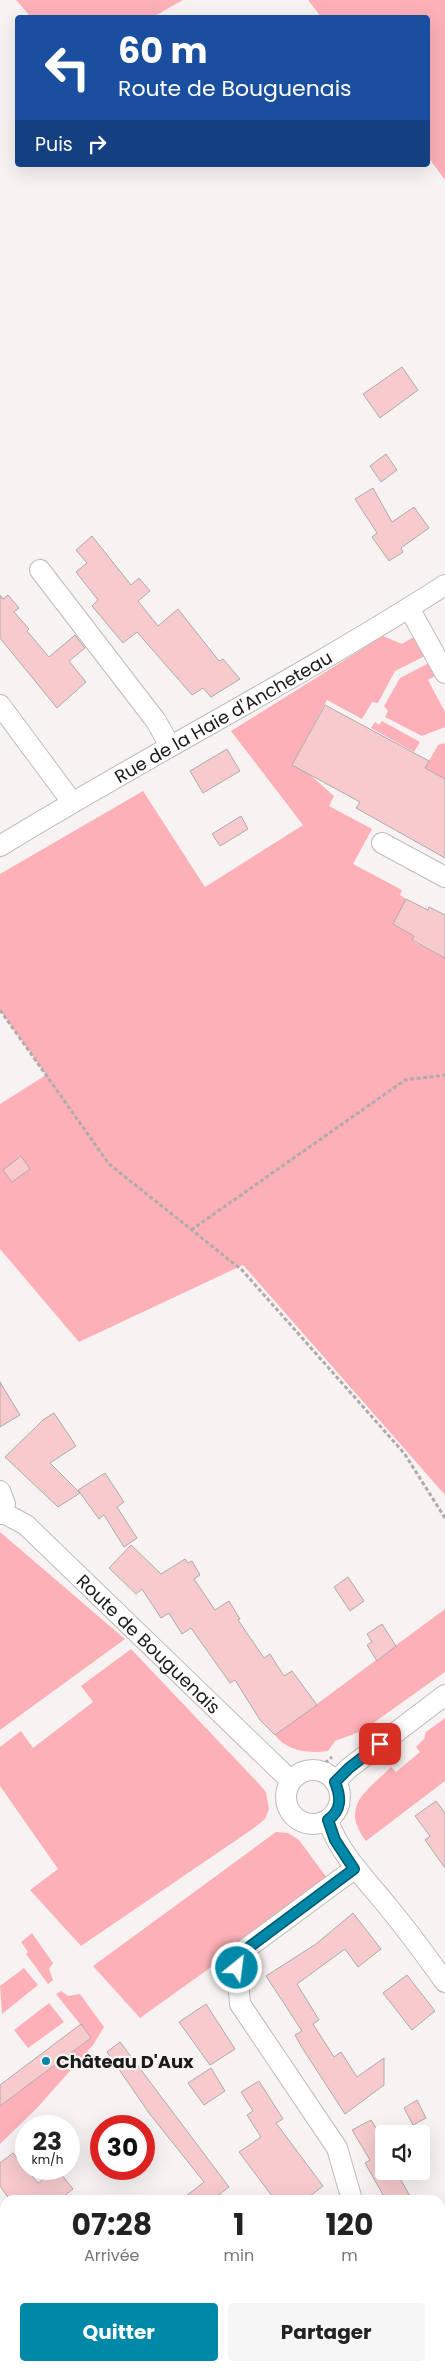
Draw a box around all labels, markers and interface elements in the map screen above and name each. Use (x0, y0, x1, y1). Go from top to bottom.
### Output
text: 60 m (118, 26, 208, 75)
icon: left (35, 35, 100, 100)
text: Route de Bouguenais (118, 73, 352, 104)
icon: right (83, 130, 111, 158)
text: Puis (35, 131, 73, 158)
street label: Rue de la Haie d'Ancheteau (110, 644, 337, 788)
street label: Route de Bouguenais (71, 1568, 226, 1719)
pin (359, 1723, 401, 1765)
icon: arrive (366, 1730, 394, 1758)
position arrow (210, 1941, 262, 1993)
place label: Château D'Aux (56, 2049, 194, 2074)
marker: Château D'Aux (40, 2055, 52, 2067)
speed limit sign: 30 (90, 2115, 155, 2180)
text: 23 (33, 2124, 62, 2159)
map controls (375, 2125, 430, 2180)
button: sound (375, 2125, 430, 2180)
text: km/h (32, 2151, 63, 2168)
text: 07:28 (71, 2203, 152, 2246)
text: 1 (233, 2203, 244, 2246)
text: 120 (326, 2203, 374, 2246)
text: Arrivée (84, 2244, 140, 2267)
text: min (224, 2244, 254, 2267)
text: m (341, 2244, 358, 2267)
button: Quitter (20, 2303, 218, 2361)
button: Partager (228, 2303, 425, 2361)

